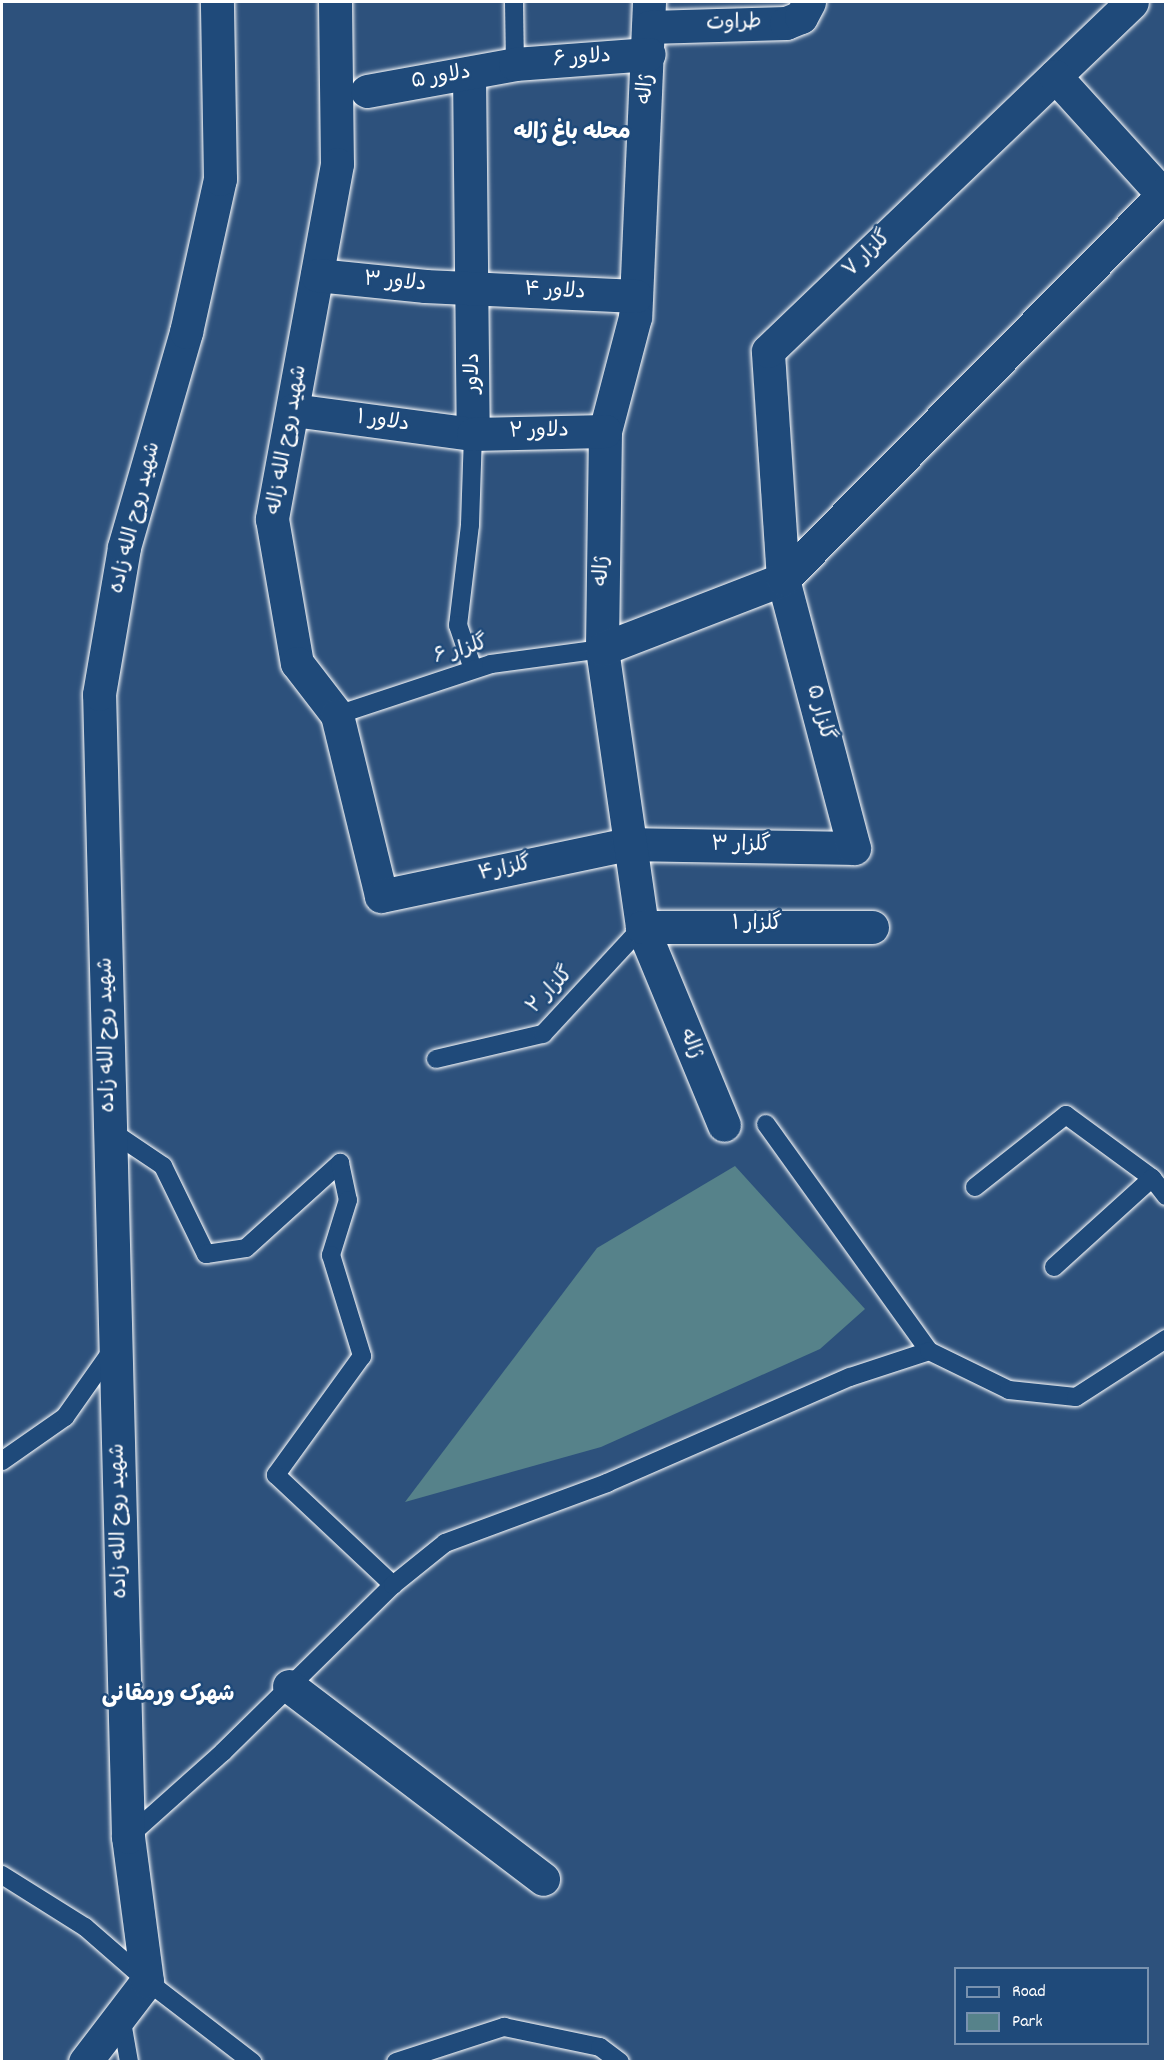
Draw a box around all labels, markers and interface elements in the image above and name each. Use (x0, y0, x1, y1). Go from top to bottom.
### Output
street label: طراوت (706, 10, 762, 38)
street label: دلاور ۶ (552, 44, 612, 74)
street label: دلاور ۵ (409, 60, 473, 96)
street label: ژاله (634, 73, 660, 105)
district label: محله باغ ژاله (514, 121, 630, 147)
street label: گلزار ۷ (839, 226, 897, 284)
street label: دلاور ۳ (363, 268, 427, 298)
street label: دلاور ۴ (524, 278, 586, 306)
street label: دلاور (461, 353, 487, 393)
street label: شهید روح الله زاله (262, 363, 314, 517)
street label: دلاور ۱ (355, 406, 411, 438)
street label: دلاور ۲ (509, 419, 569, 445)
street label: شهید روح الله زاده (105, 440, 167, 596)
street label: ژاله (590, 556, 616, 586)
street label: گلزار ۶ (431, 631, 491, 671)
street label: گلزار ۵ (799, 682, 839, 744)
street label: گلزار ۳ (711, 833, 771, 859)
street label: گلزار۴ (476, 852, 534, 888)
street label: گلزار ۱ (732, 912, 782, 938)
street label: شهید روح الله زاده (94, 957, 122, 1113)
street label: گلزار ۲ (522, 962, 580, 1020)
street label: ژاله (673, 1025, 707, 1063)
street label: شهید روح الله زاده (106, 1443, 134, 1599)
district label: شهرک ورمقانی (102, 1683, 234, 1709)
legend (954, 1967, 1149, 2045)
text: Road (1012, 1980, 1046, 2005)
text: Park (1012, 2010, 1043, 2035)

